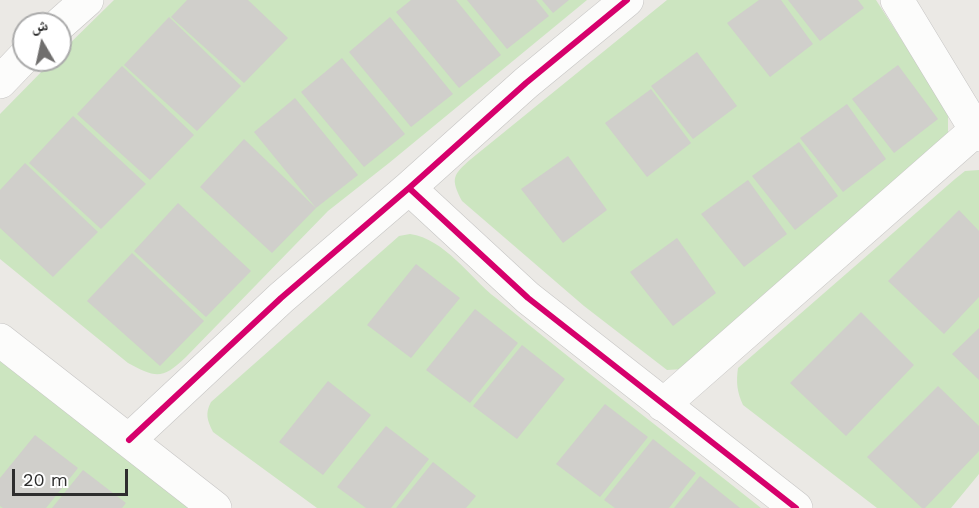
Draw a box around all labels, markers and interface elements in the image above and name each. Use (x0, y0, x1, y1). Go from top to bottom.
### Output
north arrow (12, 12, 72, 72)
text: ش (30, 15, 49, 36)
scale bar (15, 457, 130, 495)
text: 20 m (23, 469, 68, 490)

